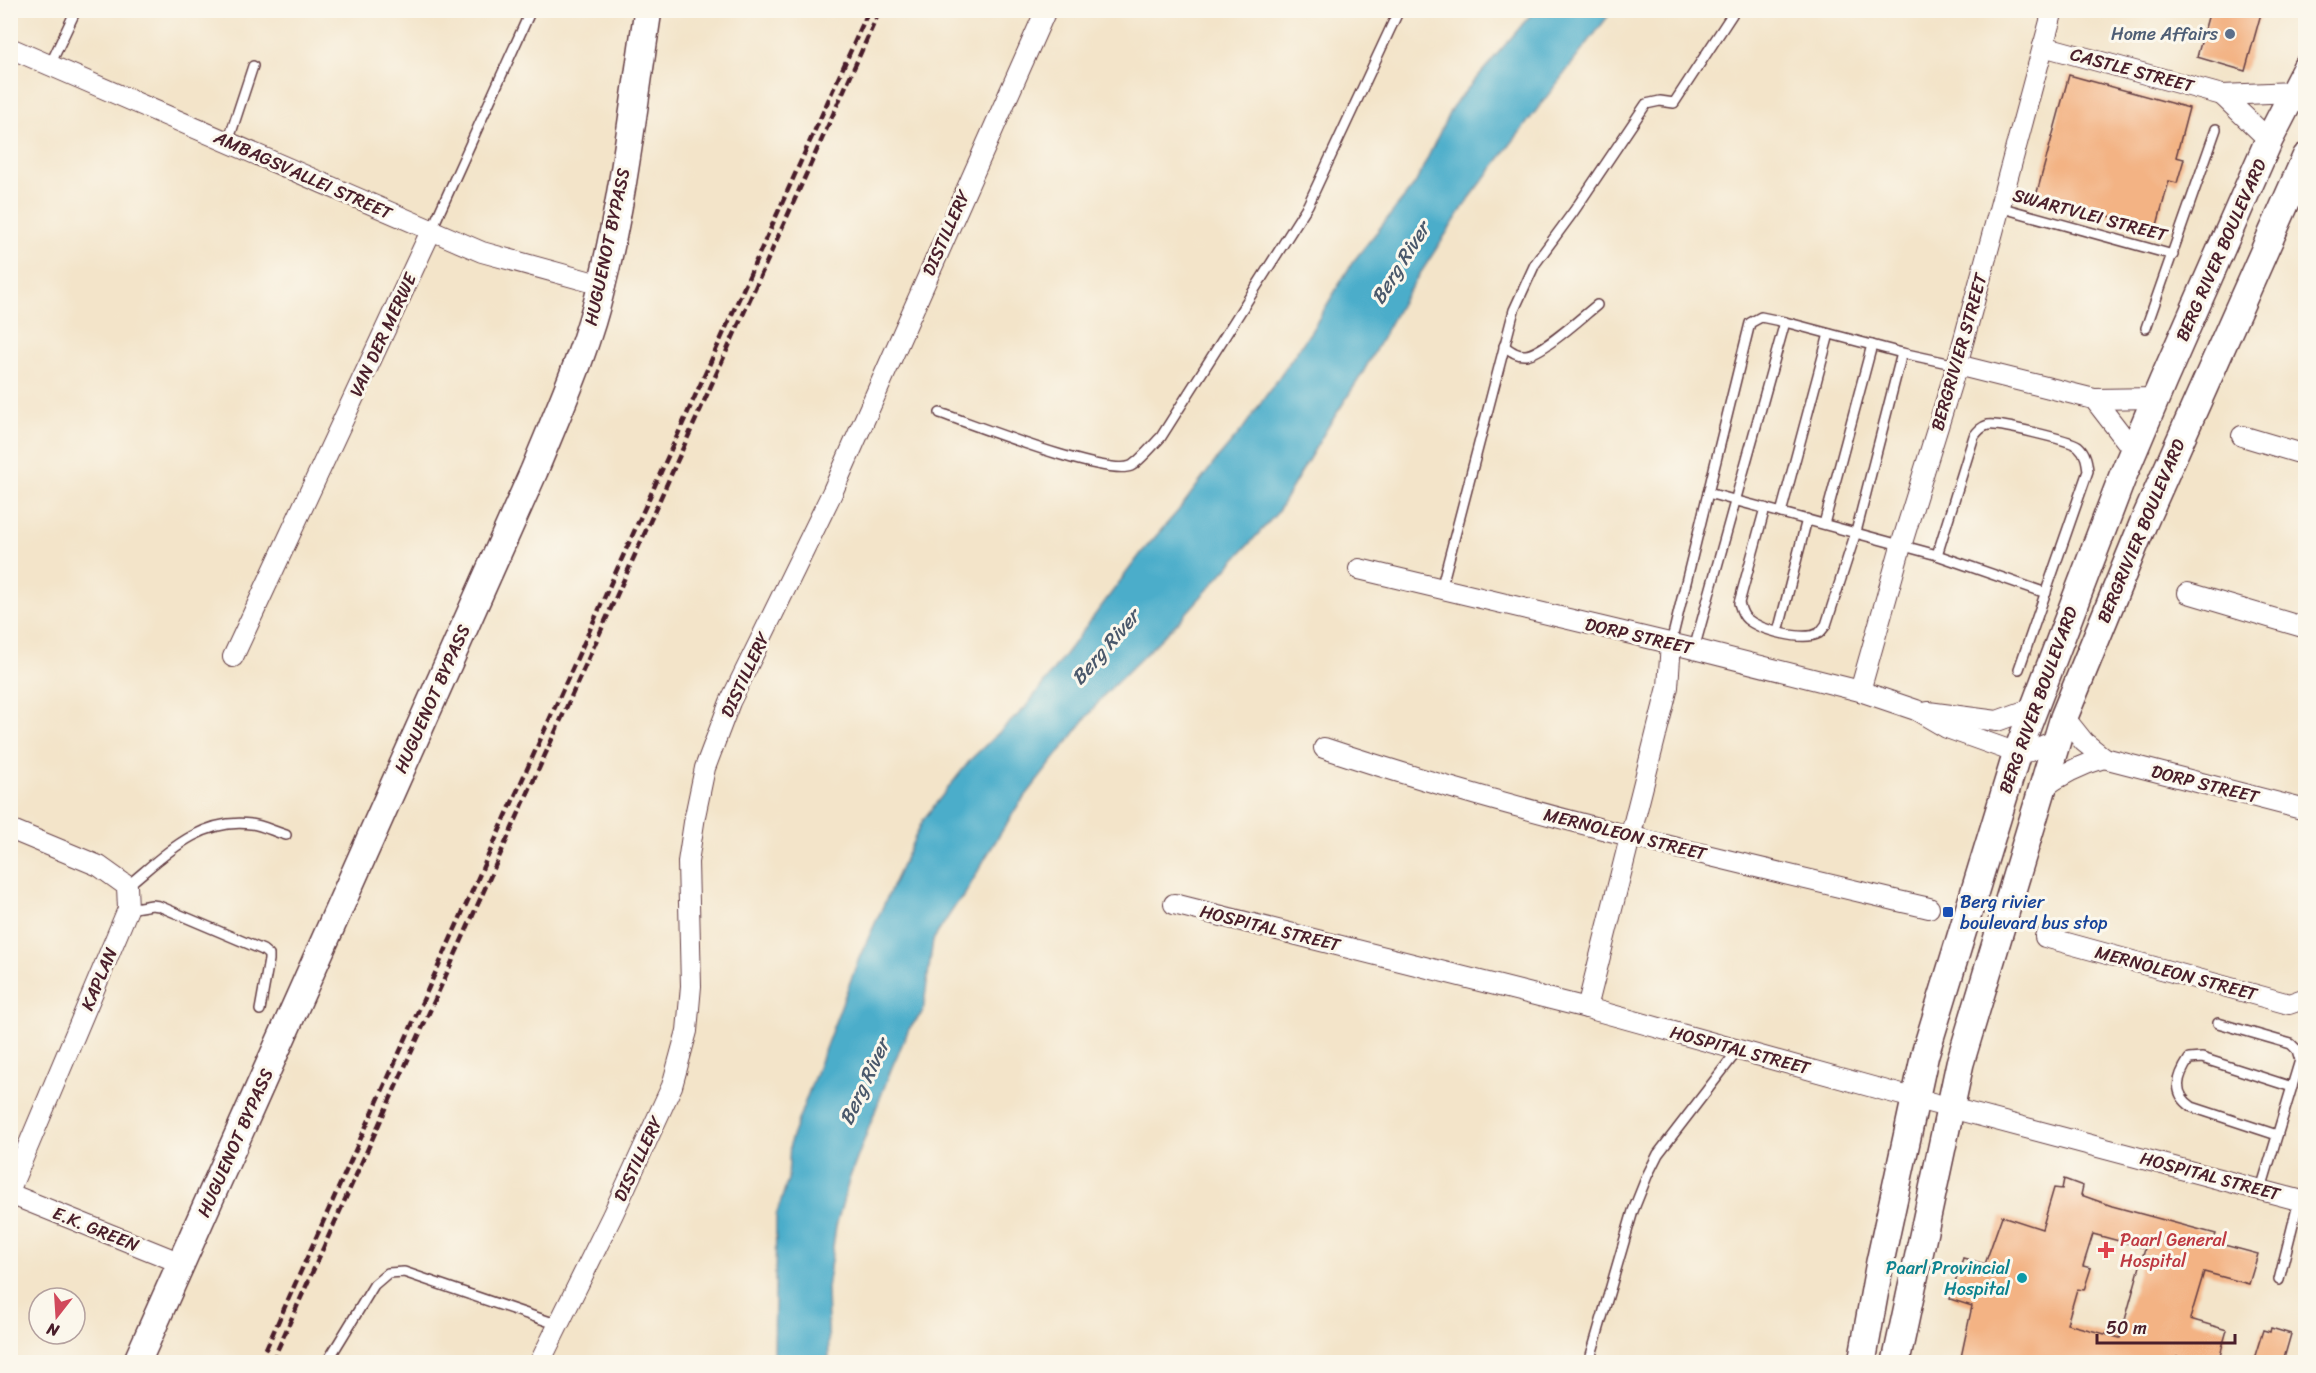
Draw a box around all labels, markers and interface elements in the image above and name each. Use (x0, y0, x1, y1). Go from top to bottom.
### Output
place label: Home Affairs (2111, 18, 2219, 50)
marker: Home Affairs (2223, 27, 2237, 41)
street label: CASTLE STREET (2067, 38, 2199, 102)
street label: AMBAGSVALLEI STREET (208, 121, 399, 229)
street label: BERG RIVER BOULEVARD (2166, 153, 2276, 347)
street label: HUGUENOT BYPASS (575, 165, 639, 329)
street label: SWARTVLEI STREET (2009, 179, 2172, 251)
street label: DISTILLERY (913, 184, 980, 281)
water label: Berg River (1361, 212, 1441, 311)
street label: VAN DER MERWE (340, 267, 426, 402)
street label: BERGRIVIER STREET (1921, 269, 1997, 434)
street label: BERGRIVIER BOULEVARD (2088, 434, 2194, 628)
water label: Berg River (1062, 599, 1151, 693)
street label: BERG RIVER BOULEVARD (1989, 602, 2087, 798)
street label: DORP STREET (1582, 608, 1697, 664)
street label: HUGUENOT BYPASS (385, 619, 479, 779)
street label: DISTILLERY (711, 626, 779, 723)
street label: DORP STREET (2148, 755, 2263, 813)
street label: MERNOLEON STREET (1540, 798, 1711, 870)
place label: Berg rivier boulevard bus stop (1960, 886, 2108, 939)
street label: HOSPITAL STREET (1196, 895, 1345, 961)
marker: Berg rivier boulevard bus stop (1941, 905, 1955, 919)
street label: MERNOLEON STREET (2091, 936, 2262, 1010)
street label: KAPLAN (71, 942, 127, 1016)
street label: HOSPITAL STREET (1667, 1016, 1815, 1084)
water label: Berg River (829, 1030, 901, 1131)
street label: HUGUENOT BYPASS (188, 1063, 282, 1223)
street label: DISTILLERY (604, 1110, 672, 1207)
street label: HOSPITAL STREET (2137, 1142, 2285, 1210)
street label: E.K. GREEN (48, 1197, 145, 1261)
place label: Paarl General Hospital (2120, 1224, 2228, 1277)
marker: Paarl General Hospital (2097, 1241, 2115, 1259)
place label: Paarl Provincial Hospital (1886, 1252, 2011, 1305)
marker: Paarl Provincial Hospital (2015, 1271, 2029, 1285)
north arrow (27, 1286, 87, 1346)
scale bar (2097, 1307, 2235, 1345)
text: 50 m (2106, 1312, 2147, 1344)
text: N (42, 1314, 63, 1346)

